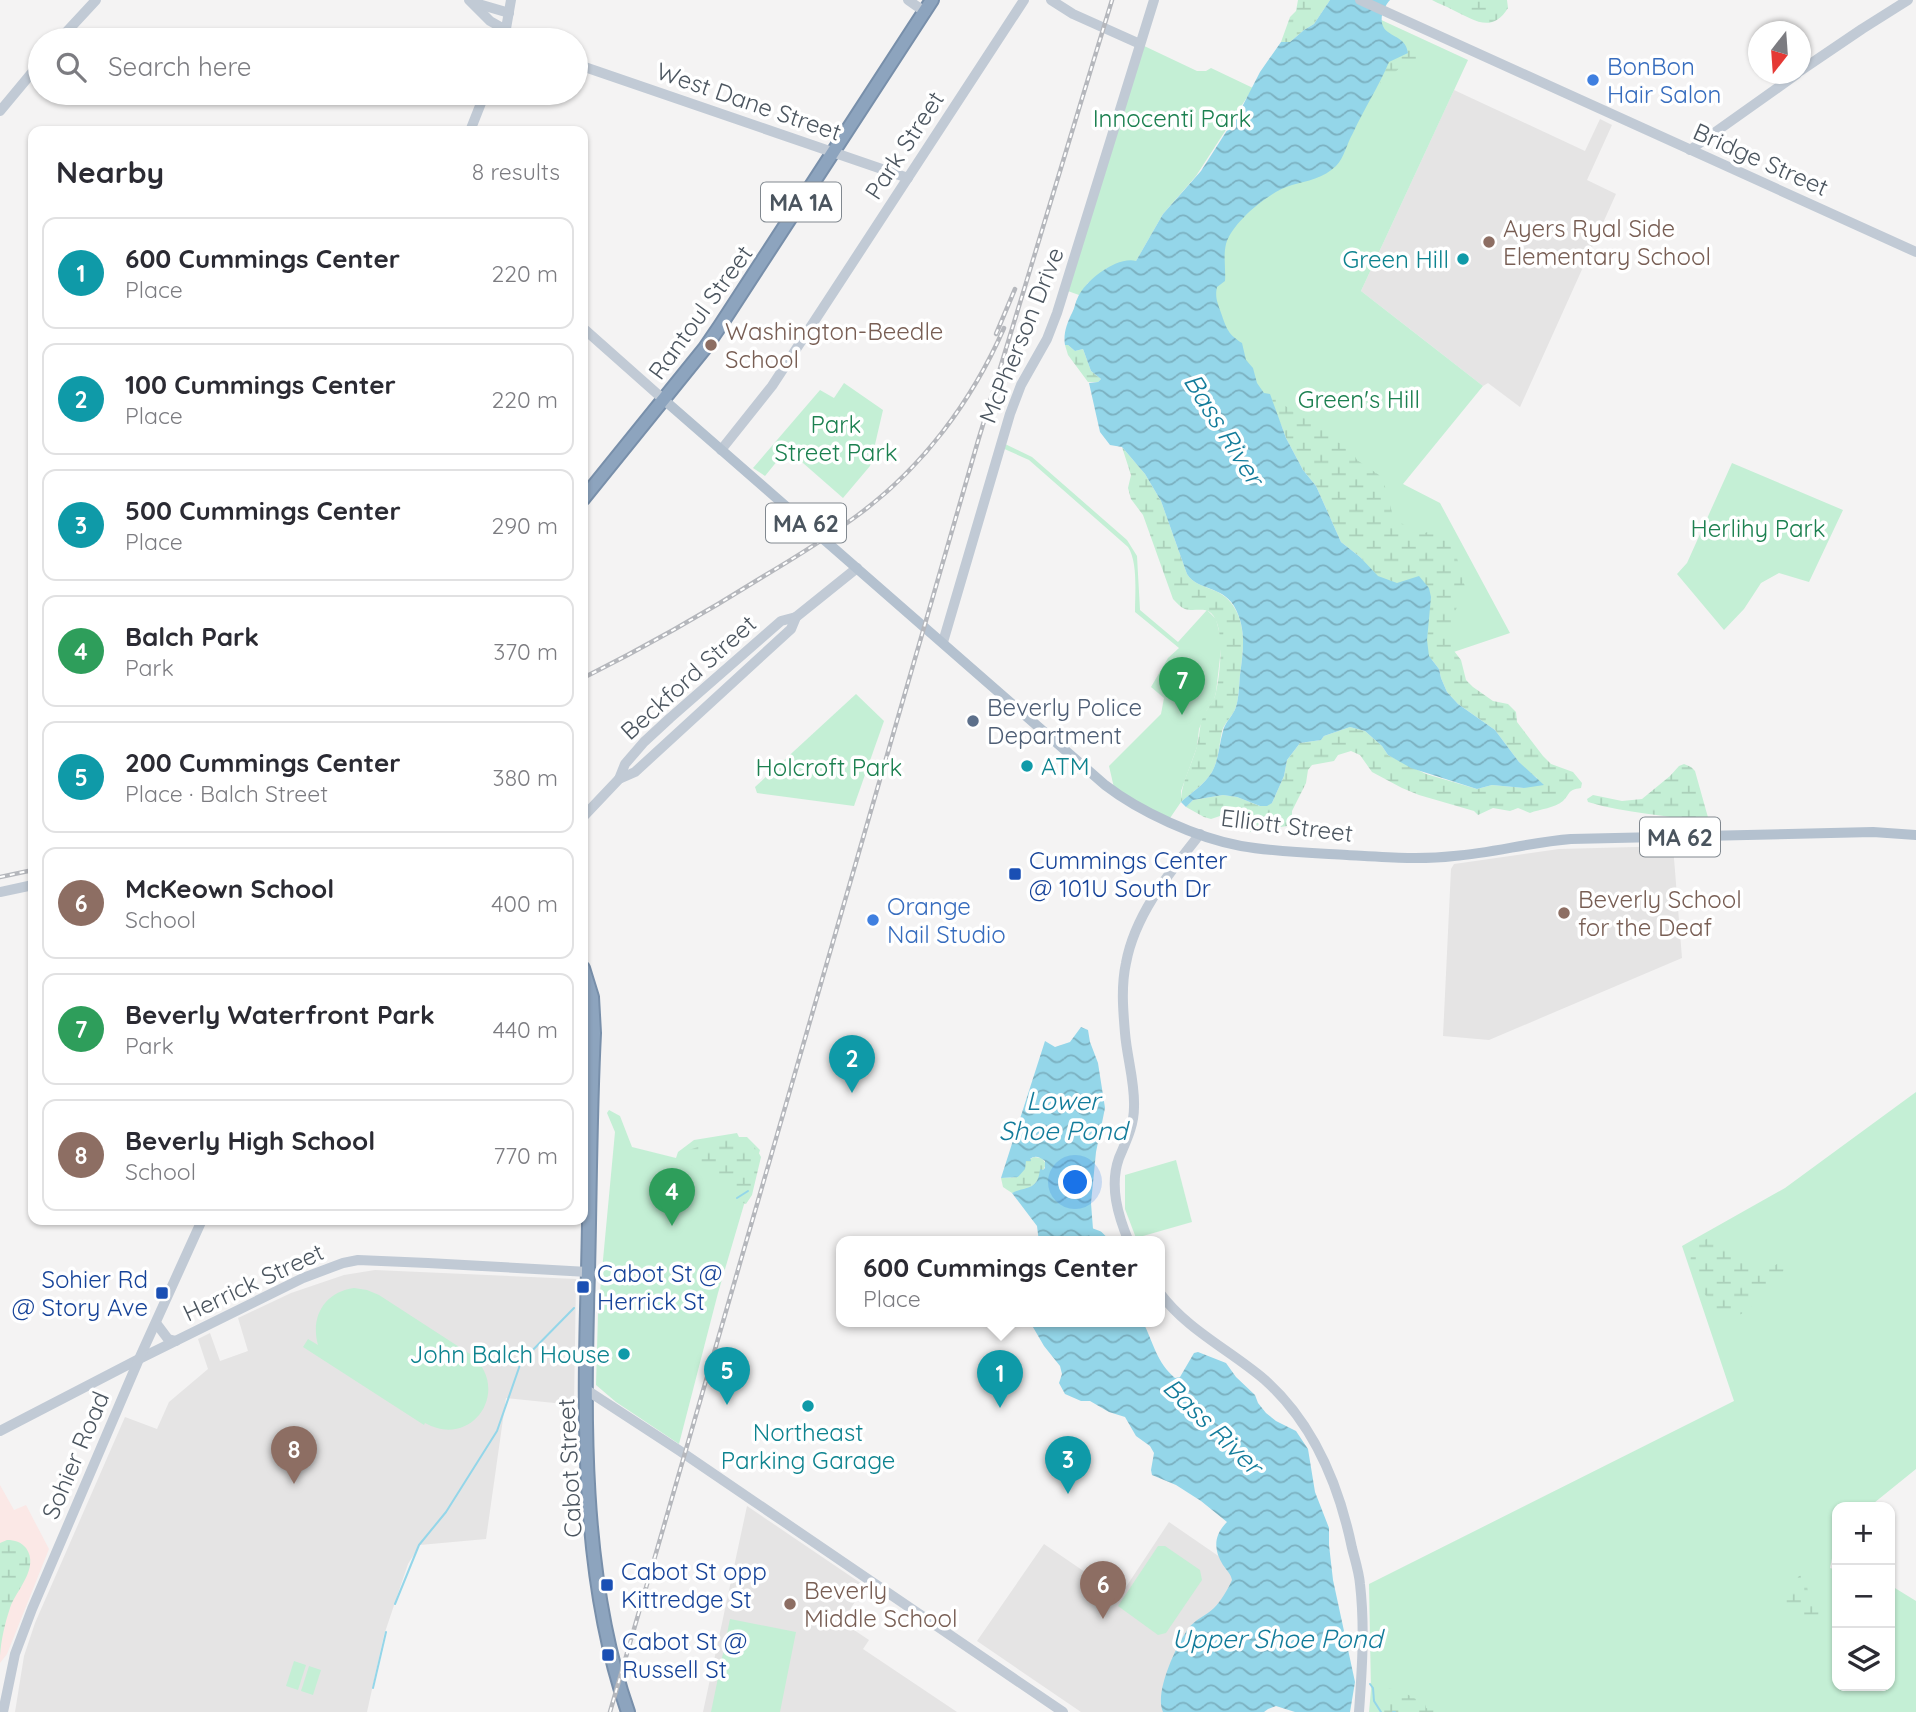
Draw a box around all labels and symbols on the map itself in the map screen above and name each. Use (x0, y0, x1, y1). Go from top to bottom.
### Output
north arrow (1748, 21, 1811, 84)
place label: BonBon Hair Salon (1607, 51, 1721, 109)
street label: West Dane Street (653, 55, 845, 147)
marker: BonBon Hair Salon (1585, 72, 1601, 88)
street label: Park Street (858, 85, 950, 205)
park label: Innocenti Park (1093, 103, 1251, 133)
street label: Bridge Street (1689, 116, 1833, 202)
road number: MA 1A (761, 182, 841, 222)
place label: Ayers Ryal Side Elementary School (1503, 213, 1711, 271)
marker: Ayers Ryal Side Elementary School (1481, 234, 1497, 250)
street label: Rantoul Street (641, 239, 759, 385)
street label: McPherson Drive (972, 243, 1070, 427)
place label: Green Hill (1343, 244, 1449, 274)
marker: Green Hill (1455, 251, 1471, 267)
place label: Washington-Beedle School (725, 316, 943, 374)
marker: Washington-Beedle School (703, 337, 719, 353)
water label: Bass River (1177, 367, 1273, 493)
park label: Green's Hill (1298, 384, 1420, 414)
park label: Park Street Park (775, 409, 897, 467)
road number: MA 62 (766, 503, 846, 542)
park label: Herlihy Park (1690, 513, 1826, 543)
street label: Beckford Street (614, 608, 762, 746)
pin: 7 (1159, 657, 1205, 715)
place label: Beverly Police Department (987, 692, 1142, 750)
marker: Beverly Police Department (965, 713, 981, 729)
place label: ATM (1041, 751, 1090, 781)
park label: Holcroft Park (756, 752, 902, 782)
marker: ATM (1019, 758, 1035, 774)
street label: Elliott Street (1219, 802, 1355, 848)
road number: MA 62 (1640, 818, 1720, 856)
place label: Cummings Center @ 101U South Dr (1029, 845, 1228, 903)
marker: Cummings Center @ 101U South Dr (1007, 866, 1023, 882)
place label: Beverly School for the Deaf (1578, 884, 1742, 942)
place label: Orange Nail Studio (887, 891, 1006, 949)
marker: Beverly School for the Deaf (1556, 905, 1572, 921)
marker: Orange Nail Studio (865, 912, 881, 928)
pin: 2 (829, 1035, 875, 1093)
water label: Lower Shoe Pond (999, 1084, 1131, 1147)
your location (1058, 1165, 1092, 1199)
pin: 4 (649, 1168, 695, 1226)
street label: Herrick Street (178, 1236, 328, 1328)
place label: Cabot St @ Herrick St (597, 1258, 722, 1316)
place label: Sohier Rd @ Story Ave (12, 1264, 148, 1322)
marker: Cabot St @ Herrick St (575, 1279, 591, 1295)
marker: Sohier Rd @ Story Ave (154, 1285, 170, 1301)
place label: John Balch House (409, 1339, 610, 1369)
marker: John Balch House (616, 1346, 632, 1362)
pin: 5 (704, 1347, 750, 1405)
pin: 1 (977, 1350, 1023, 1408)
water label: Bass River (1156, 1371, 1272, 1484)
street label: Sohier Road (35, 1387, 115, 1523)
street label: Cabot Street (550, 1398, 588, 1538)
marker: Northeast Parking Garage (800, 1398, 816, 1414)
place label: Northeast Parking Garage (721, 1417, 895, 1475)
pin: 8 (271, 1426, 317, 1484)
pin: 3 (1045, 1436, 1091, 1494)
place label: Cabot St opp Kittredge St (621, 1556, 767, 1614)
pin: 6 (1080, 1561, 1126, 1619)
place label: Beverly Middle School (804, 1575, 958, 1633)
marker: Cabot St opp Kittredge St (599, 1577, 615, 1593)
marker: Beverly Middle School (782, 1596, 798, 1612)
water label: Upper Shoe Pond (1172, 1622, 1385, 1655)
place label: Cabot St @ Russell St (622, 1626, 747, 1684)
marker: Cabot St @ Russell St (600, 1647, 616, 1663)

